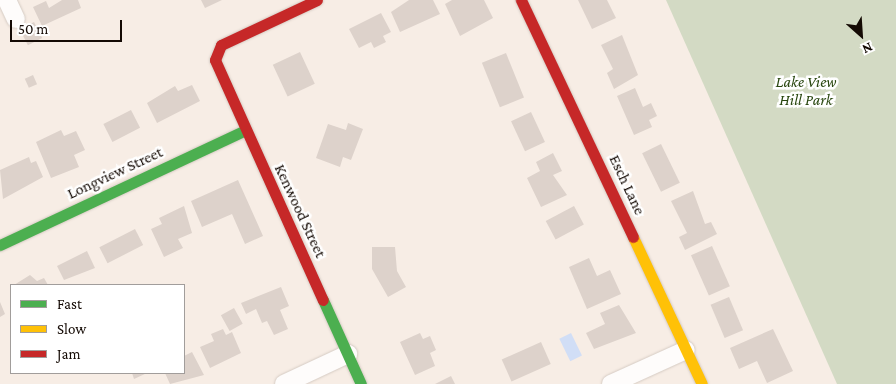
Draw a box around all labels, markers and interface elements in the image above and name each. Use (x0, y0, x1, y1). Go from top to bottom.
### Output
scale bar (12, 10, 125, 42)
north arrow (836, 10, 886, 60)
text: 50 m (18, 21, 48, 37)
text: N (860, 39, 875, 58)
park label: Lake View Hill Park (776, 72, 836, 110)
street label: Longview Street (64, 143, 166, 203)
street label: Esch Lane (605, 152, 649, 218)
street label: Kenwood Street (270, 161, 330, 261)
legend (10, 284, 185, 374)
text: Fast (57, 296, 82, 312)
text: Slow (57, 321, 86, 337)
text: Jam (57, 346, 80, 362)

